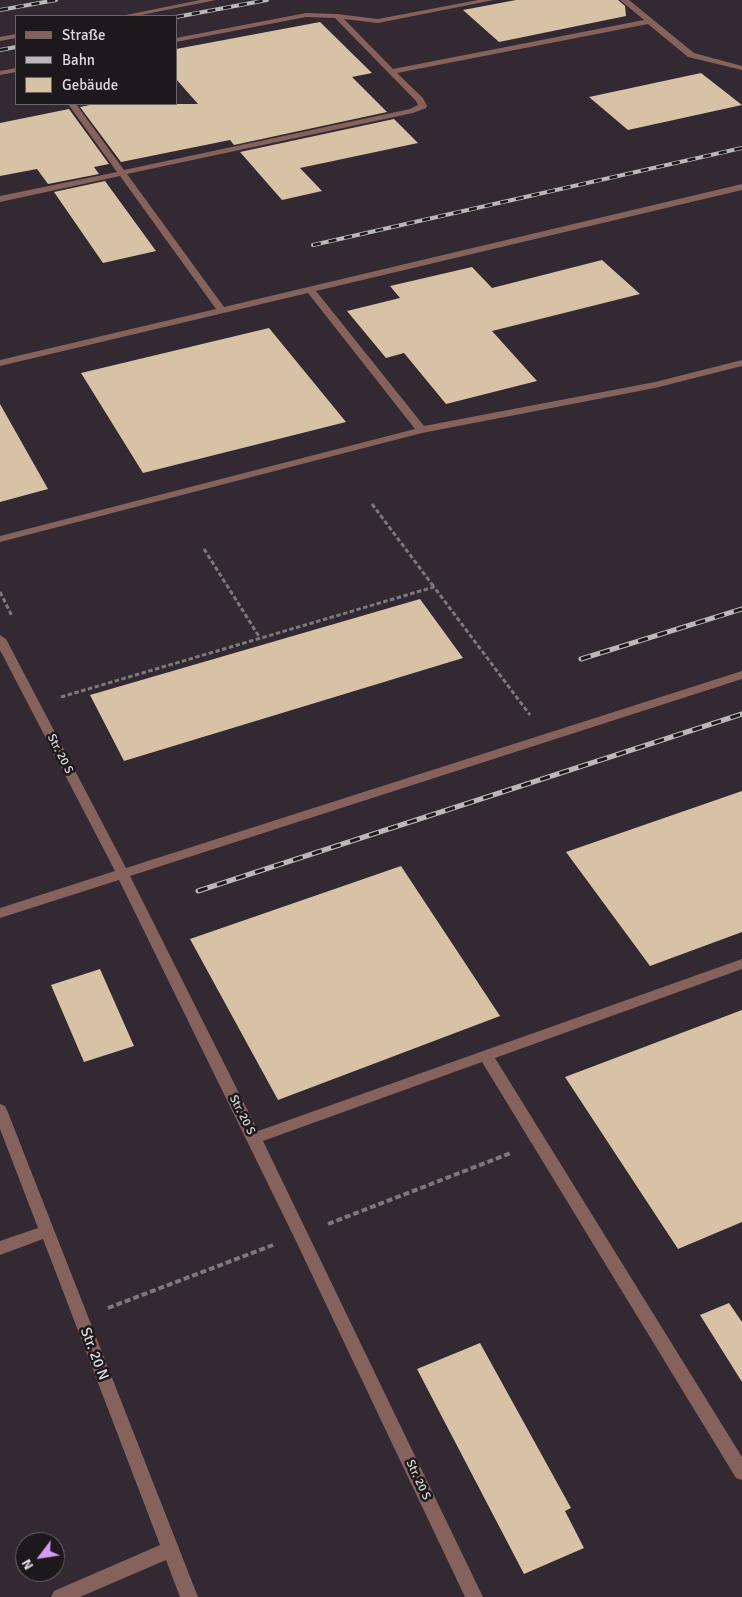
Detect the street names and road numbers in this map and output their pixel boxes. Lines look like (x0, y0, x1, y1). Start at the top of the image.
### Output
street label: Str. 20 S (44, 732, 76, 776)
street label: Str. 20 S (226, 1093, 258, 1137)
street label: Str. 20 N (76, 1325, 112, 1383)
street label: Str. 20 S (402, 1458, 434, 1502)

